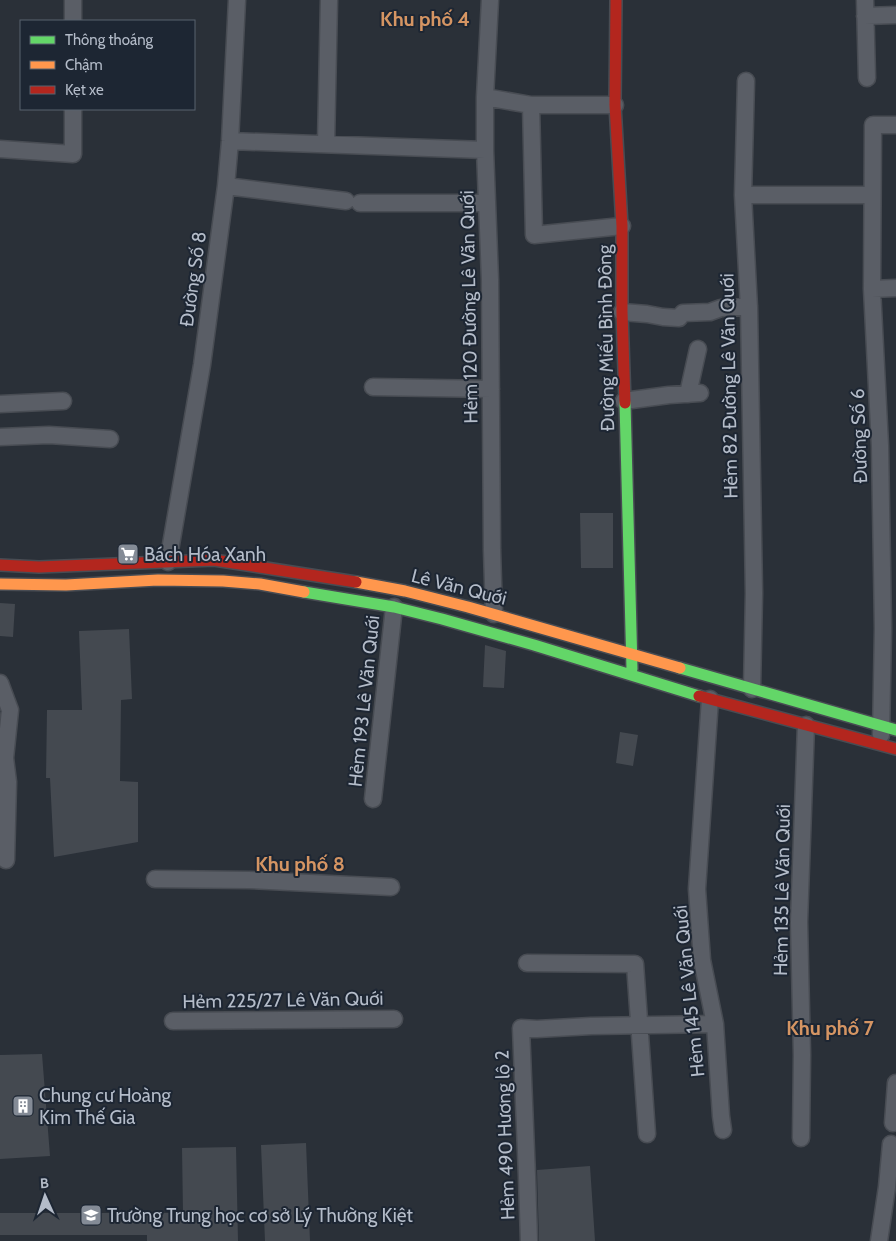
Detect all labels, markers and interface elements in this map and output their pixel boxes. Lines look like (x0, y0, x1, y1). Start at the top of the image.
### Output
district label: Khu phố 4 (380, 7, 470, 31)
legend (20, 20, 195, 110)
text: Thông thoáng (65, 31, 154, 49)
text: Chậm (65, 56, 103, 74)
text: Kẹt xe (65, 81, 104, 99)
street label: Hẻm 120 Đường Lê Văn Quới (455, 190, 483, 424)
street label: Đường Số 8 (175, 230, 211, 328)
street label: Đường Miếu Bình Đông (593, 244, 619, 432)
street label: Hẻm 82 Đường Lê Văn Quới (716, 273, 742, 499)
street label: Đường Số 6 (846, 388, 872, 484)
supermarket icon: Bách Hóa Xanh (116, 542, 140, 566)
place label: Bách Hóa Xanh (144, 543, 266, 566)
street label: Lê Văn Quới (409, 564, 509, 610)
street label: Hẻm 193 Lê Văn Quới (344, 614, 384, 788)
street label: Hẻm 135 Lê Văn Quới (769, 804, 795, 976)
district label: Khu phố 8 (255, 852, 345, 876)
street label: Hẻm 145 Lê Văn Quới (669, 904, 709, 1078)
street label: Hẻm 225/27 Lê Văn Quới (182, 987, 384, 1013)
district label: Khu phố 7 (786, 1016, 875, 1040)
street label: Hẻm 490 Hương lộ 2 (491, 1050, 519, 1220)
place label: Chung cư Hoàng Kim Thế Gia (39, 1084, 172, 1129)
building icon: Chung cư Hoàng Kim Thế Gia (11, 1094, 35, 1118)
north arrow (20, 1171, 70, 1221)
text: B (39, 1174, 49, 1192)
school or university icon: Trường Trung học cơ sở Lý Thường Kiệt (79, 1203, 103, 1227)
place label: Trường Trung học cơ sở Lý Thường Kiệt (107, 1204, 413, 1227)

